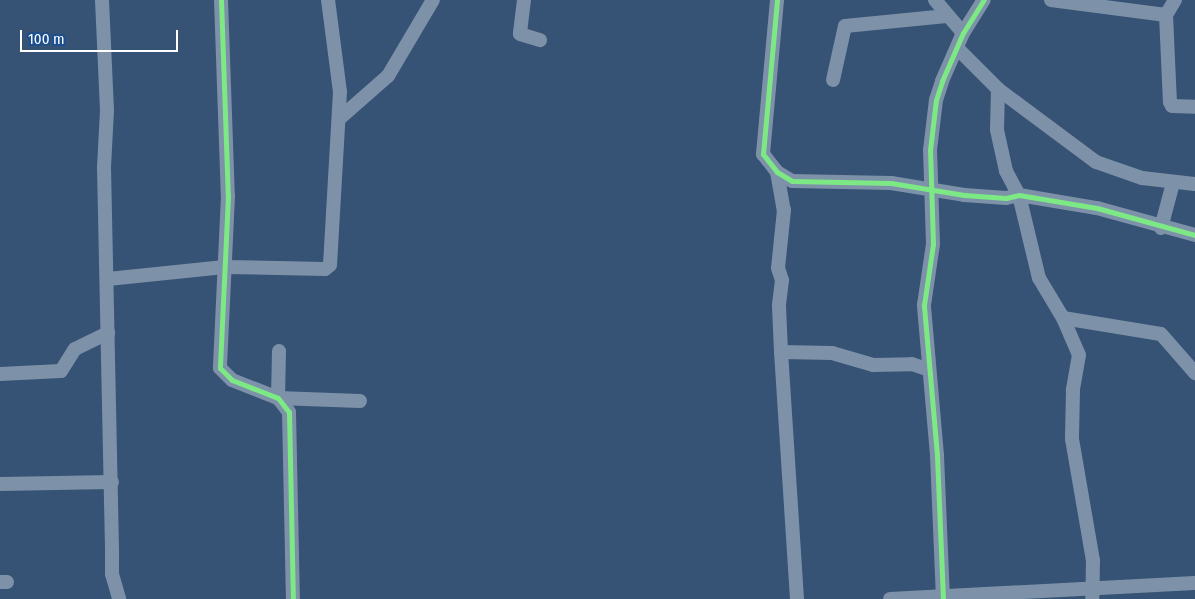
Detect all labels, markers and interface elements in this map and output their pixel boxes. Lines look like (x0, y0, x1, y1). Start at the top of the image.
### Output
scale bar (22, 20, 180, 52)
text: 100 m (28, 30, 65, 48)

